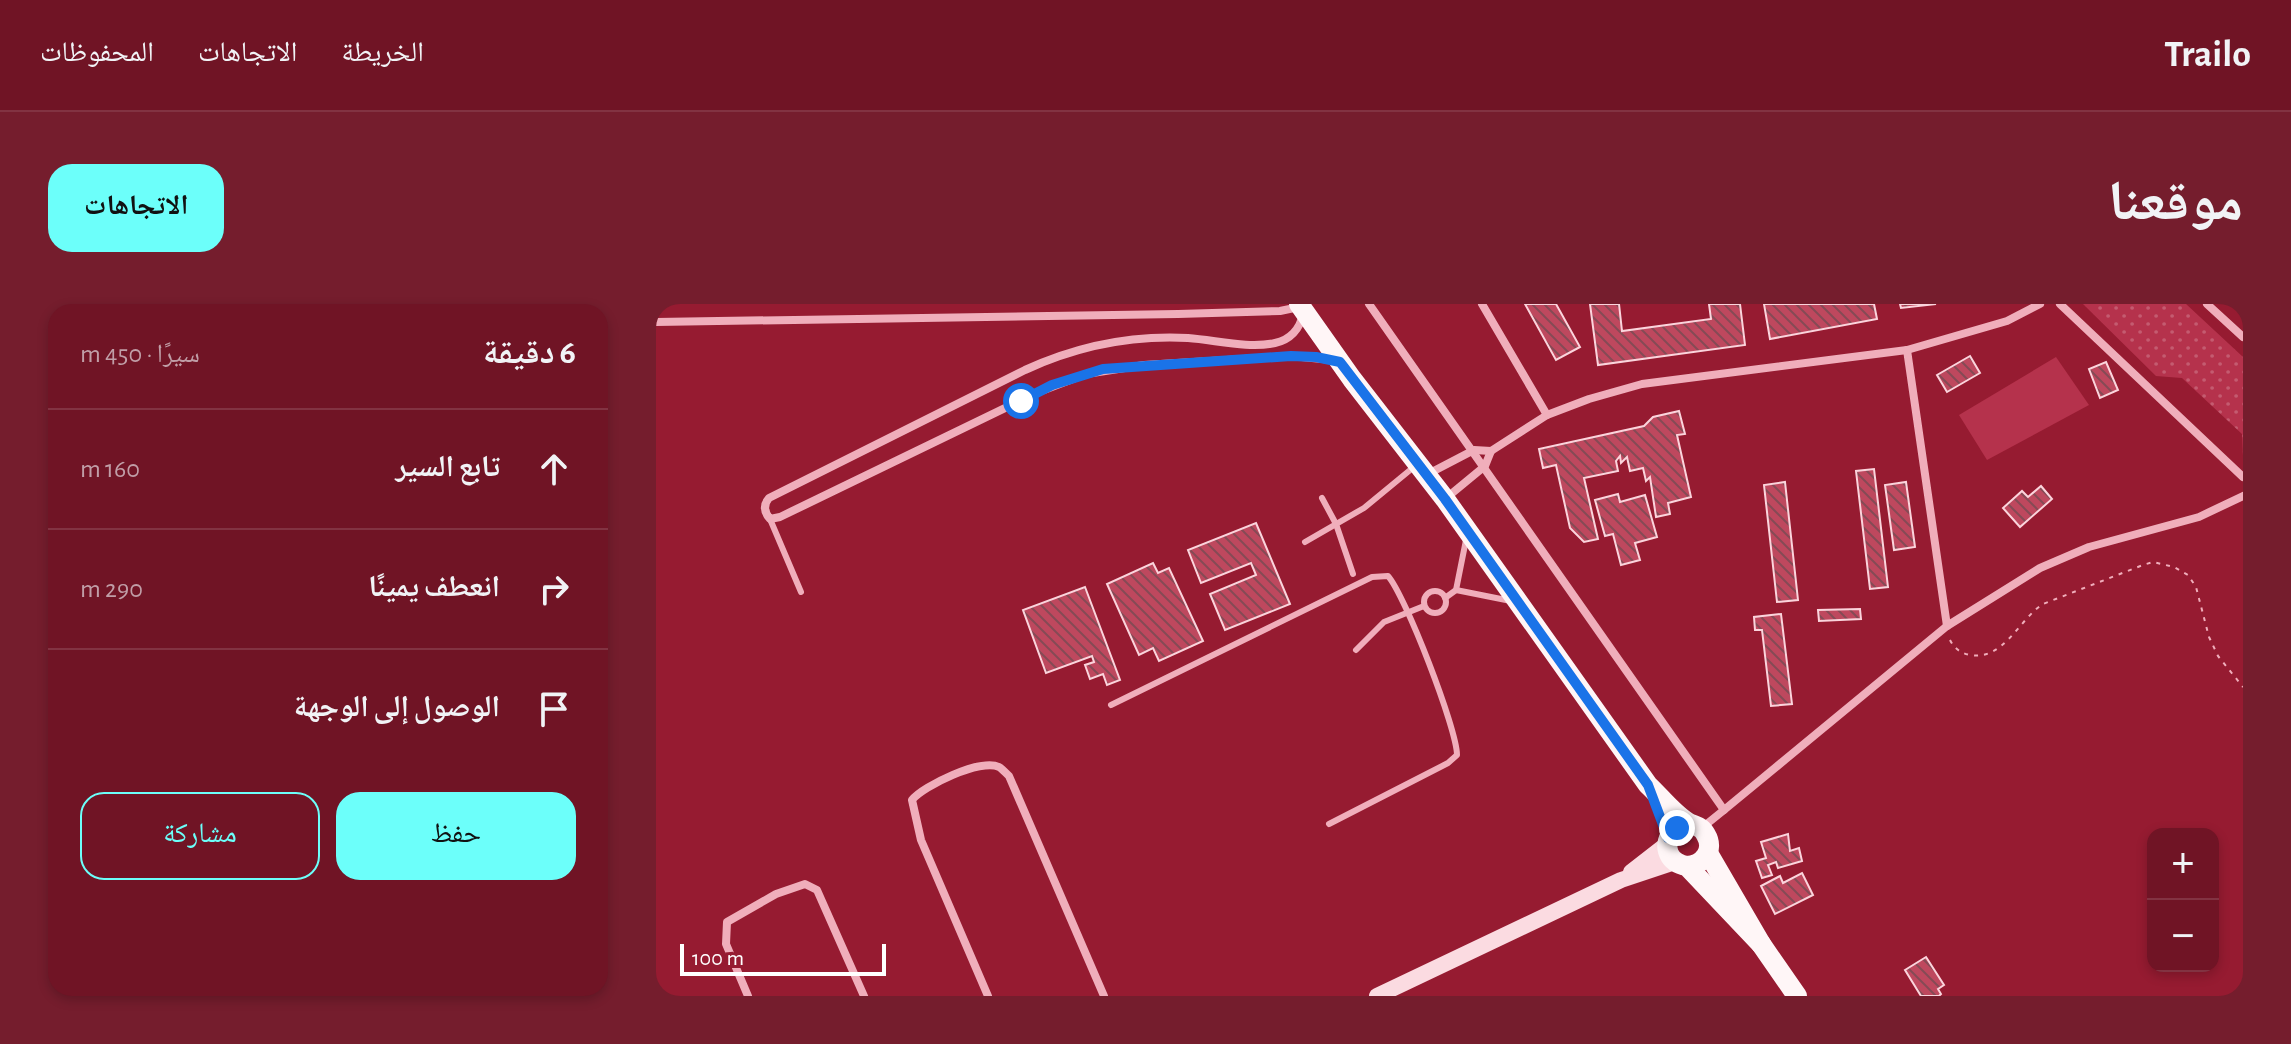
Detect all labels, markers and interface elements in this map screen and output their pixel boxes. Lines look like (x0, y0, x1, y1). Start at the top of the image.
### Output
text: Trailo (2164, 36, 2251, 74)
text: المحفوظات (40, 39, 154, 67)
text: الاتجاهات (198, 39, 297, 67)
text: الخريطة (341, 39, 424, 67)
button: الاتجاهات (48, 164, 224, 252)
text: موقعنا (2108, 175, 2243, 231)
text: 6 دقيقة (483, 336, 576, 370)
text: سيرًا · 450 m (80, 341, 200, 367)
route start (1003, 383, 1039, 419)
icon: ahead (532, 447, 576, 491)
text: تابع السير (395, 452, 500, 482)
text: 160 m (80, 456, 140, 482)
icon: right (532, 567, 576, 611)
text: انعطف يمينًا (368, 572, 500, 602)
text: 290 m (80, 576, 143, 602)
icon: arrive (532, 687, 576, 731)
text: الوصول إلى الوجهة (294, 692, 500, 722)
button: مشاركة (80, 792, 320, 880)
button: حفظ (336, 792, 576, 880)
route end (1659, 810, 1695, 846)
map controls (2147, 828, 2219, 972)
button: + (2147, 828, 2219, 900)
button: − (2147, 900, 2219, 972)
scale bar (680, 940, 886, 976)
text: 100 m (692, 947, 744, 969)

